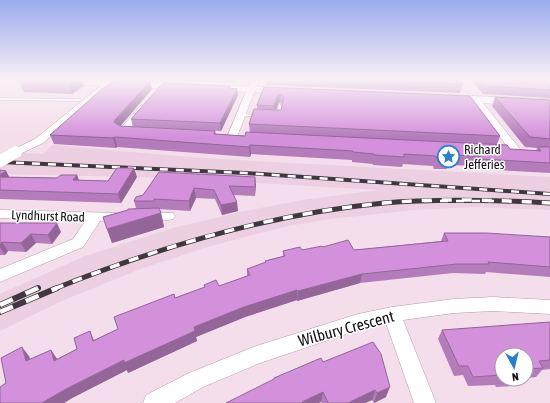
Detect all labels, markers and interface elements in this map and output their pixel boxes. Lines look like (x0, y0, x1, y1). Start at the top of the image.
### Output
place label: Richard Jefferies (464, 142, 505, 172)
place icon: Richard Jefferies (436, 143, 462, 169)
street label: Lyndhurst Road (11, 207, 85, 225)
street label: Wilbury Crescent (296, 306, 397, 350)
north arrow (494, 347, 534, 387)
text: N (511, 371, 519, 383)

